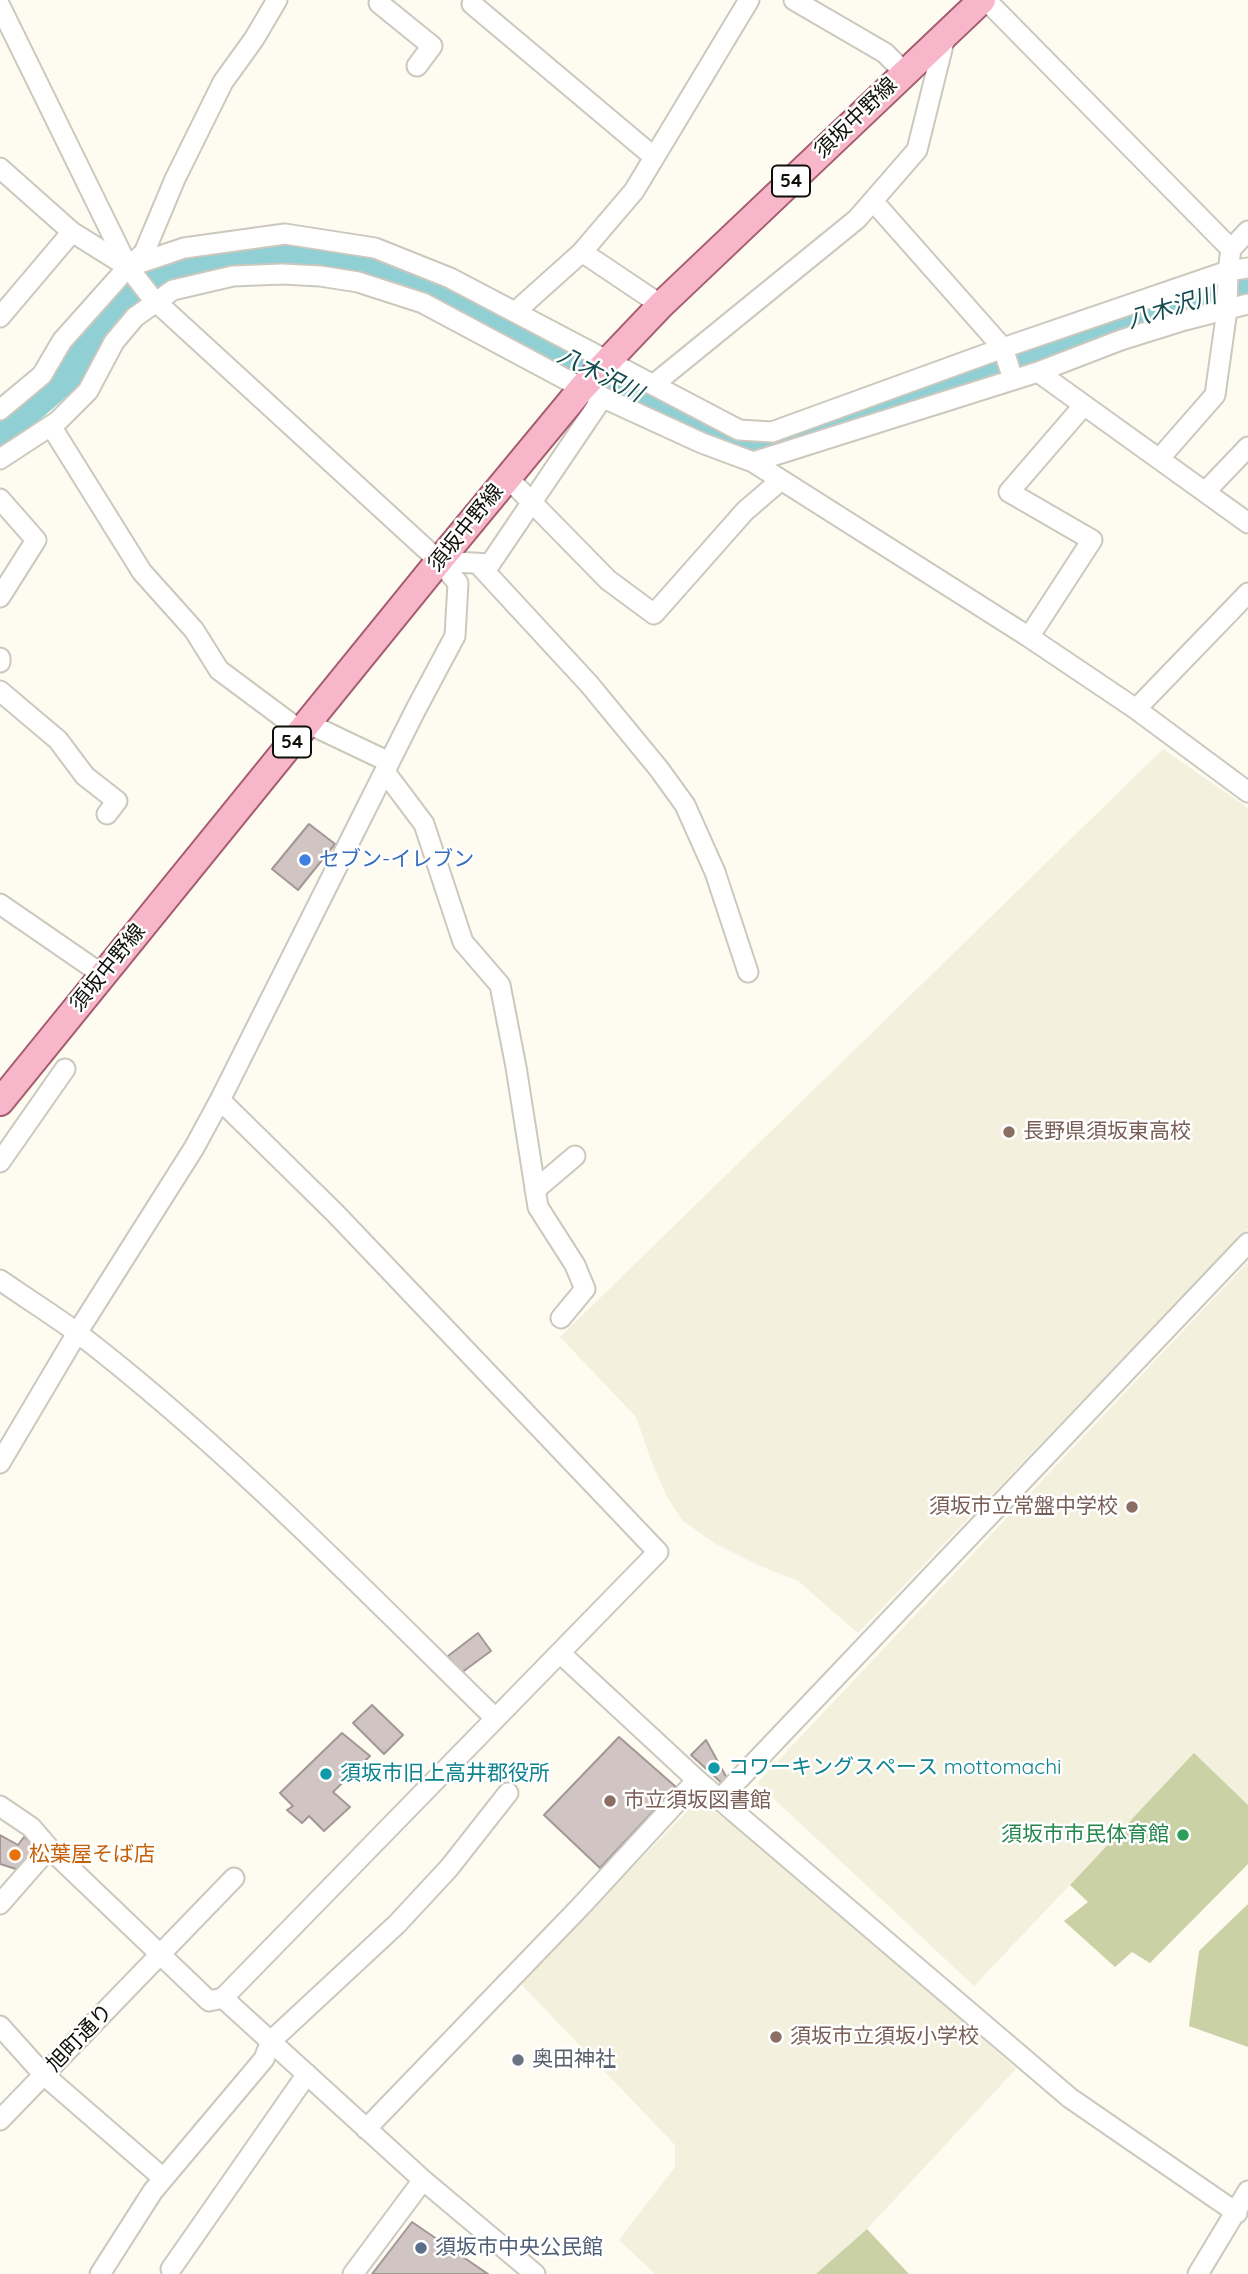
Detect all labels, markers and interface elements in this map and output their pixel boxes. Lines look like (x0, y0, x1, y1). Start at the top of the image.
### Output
street label: 須坂中野線 (809, 72, 903, 164)
road number: 54 (772, 166, 810, 196)
water label: 八木沢川 (1124, 281, 1220, 335)
water label: 八木沢川 (553, 342, 647, 408)
street label: 須坂中野線 (423, 479, 509, 577)
road number: 54 (273, 726, 311, 758)
place label: セブン-イレブン (319, 847, 474, 873)
marker: セブン-イレブン (297, 852, 313, 868)
street label: 須坂中野線 (65, 919, 151, 1017)
place label: 長野県須坂東高校 (1023, 1119, 1191, 1145)
marker: 長野県須坂東高校 (1001, 1124, 1017, 1140)
place label: 須坂市立常盤中学校 (929, 1494, 1118, 1520)
marker: 須坂市立常盤中学校 (1124, 1499, 1140, 1515)
place label: コワーキングスペース mottomachi (728, 1755, 1062, 1781)
marker: コワーキングスペース mottomachi (706, 1760, 722, 1776)
place label: 須坂市旧上高井郡役所 (340, 1761, 550, 1787)
marker: 須坂市旧上高井郡役所 (318, 1766, 334, 1782)
place label: 市立須坂図書館 (624, 1788, 771, 1814)
marker: 市立須坂図書館 (602, 1793, 618, 1809)
place label: 須坂市市民体育館 (1001, 1822, 1169, 1848)
marker: 須坂市市民体育館 (1175, 1827, 1191, 1843)
place label: 松葉屋そば店 (29, 1842, 155, 1868)
marker: 松葉屋そば店 (7, 1847, 23, 1863)
street label: 旭町通り (42, 1999, 118, 2077)
place label: 須坂市立須坂小学校 (790, 2024, 979, 2050)
marker: 須坂市立須坂小学校 (768, 2029, 784, 2045)
place label: 奥田神社 (532, 2047, 616, 2073)
marker: 奥田神社 (510, 2052, 526, 2068)
place label: 須坂市中央公民館 (435, 2235, 603, 2261)
marker: 須坂市中央公民館 (413, 2240, 429, 2256)

